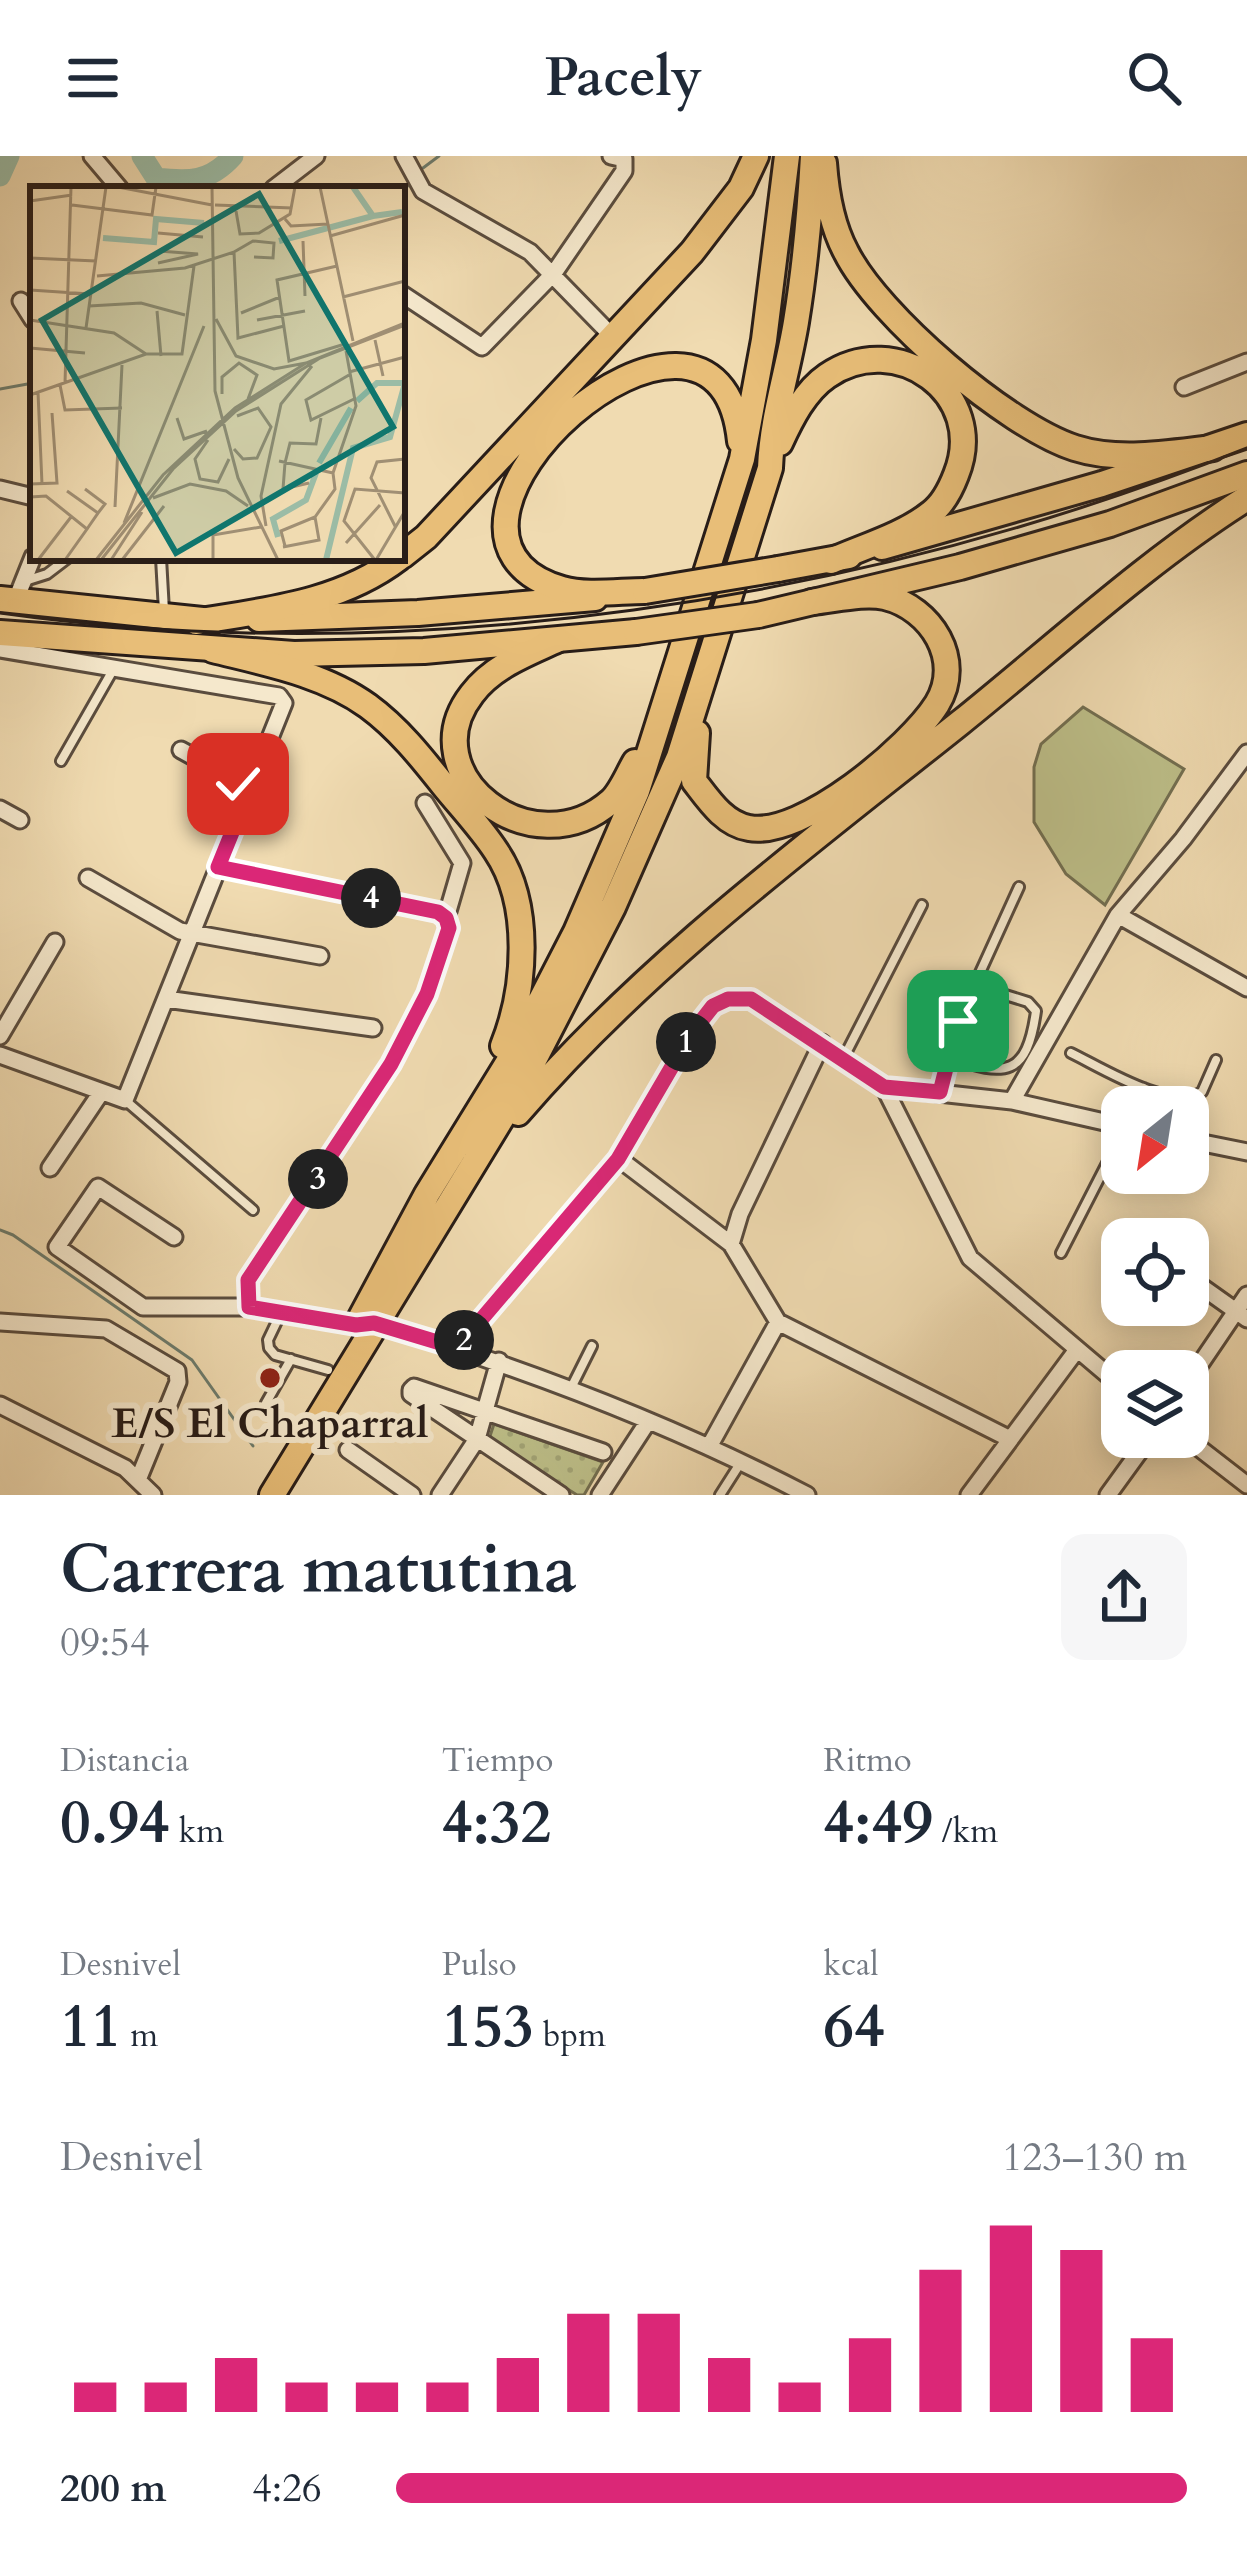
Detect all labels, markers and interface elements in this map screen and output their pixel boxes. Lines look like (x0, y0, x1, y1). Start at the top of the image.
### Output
text: Pacely (545, 42, 702, 115)
icon: menu (60, 45, 126, 111)
icon: search (1121, 45, 1187, 111)
inset map (30, 186, 405, 561)
pin (187, 733, 289, 835)
icon: check (205, 751, 271, 817)
pin: 4 (341, 868, 401, 928)
text: 4 (363, 875, 379, 920)
pin (907, 970, 1009, 1072)
icon: arrive (925, 988, 991, 1054)
pin: 1 (656, 1012, 716, 1072)
text: 1 (678, 1019, 694, 1064)
north arrow (1101, 1086, 1209, 1194)
map controls (1101, 1086, 1209, 1458)
pin: 3 (288, 1149, 348, 1209)
text: 3 (310, 1156, 326, 1201)
button: locate (1101, 1218, 1209, 1326)
pin: 2 (434, 1310, 494, 1370)
text: 2 (456, 1317, 472, 1362)
button: layers (1101, 1350, 1209, 1458)
marker: E/S El Chaparral (257, 1365, 283, 1391)
place label: E/S El Chaparral (112, 1395, 428, 1452)
text: Carrera matutina (60, 1526, 577, 1615)
button: share (1061, 1534, 1187, 1660)
text: 09:54 (60, 1616, 150, 1669)
text: Distancia (60, 1738, 189, 1783)
text: Tiempo (442, 1738, 553, 1783)
text: Ritmo (823, 1738, 912, 1783)
text: 0.94 (60, 1783, 170, 1864)
text: 4:32 (442, 1783, 551, 1864)
text: 4:49 (823, 1783, 933, 1864)
text: km (170, 1809, 224, 1854)
text: /km (933, 1809, 998, 1854)
text: Desnivel (60, 1942, 181, 1987)
text: Pulso (442, 1942, 517, 1987)
text: kcal (823, 1942, 879, 1987)
text: 11 (60, 1987, 121, 2068)
text: 153 (442, 1987, 534, 2068)
text: 64 (823, 1987, 885, 2068)
text: m (121, 2013, 158, 2058)
text: bpm (534, 2013, 606, 2058)
text: Desnivel (60, 2131, 203, 2184)
text: 123–130 m (1002, 2131, 1187, 2184)
text: 200 m (60, 2462, 166, 2515)
text: 4:26 (252, 2462, 322, 2515)

